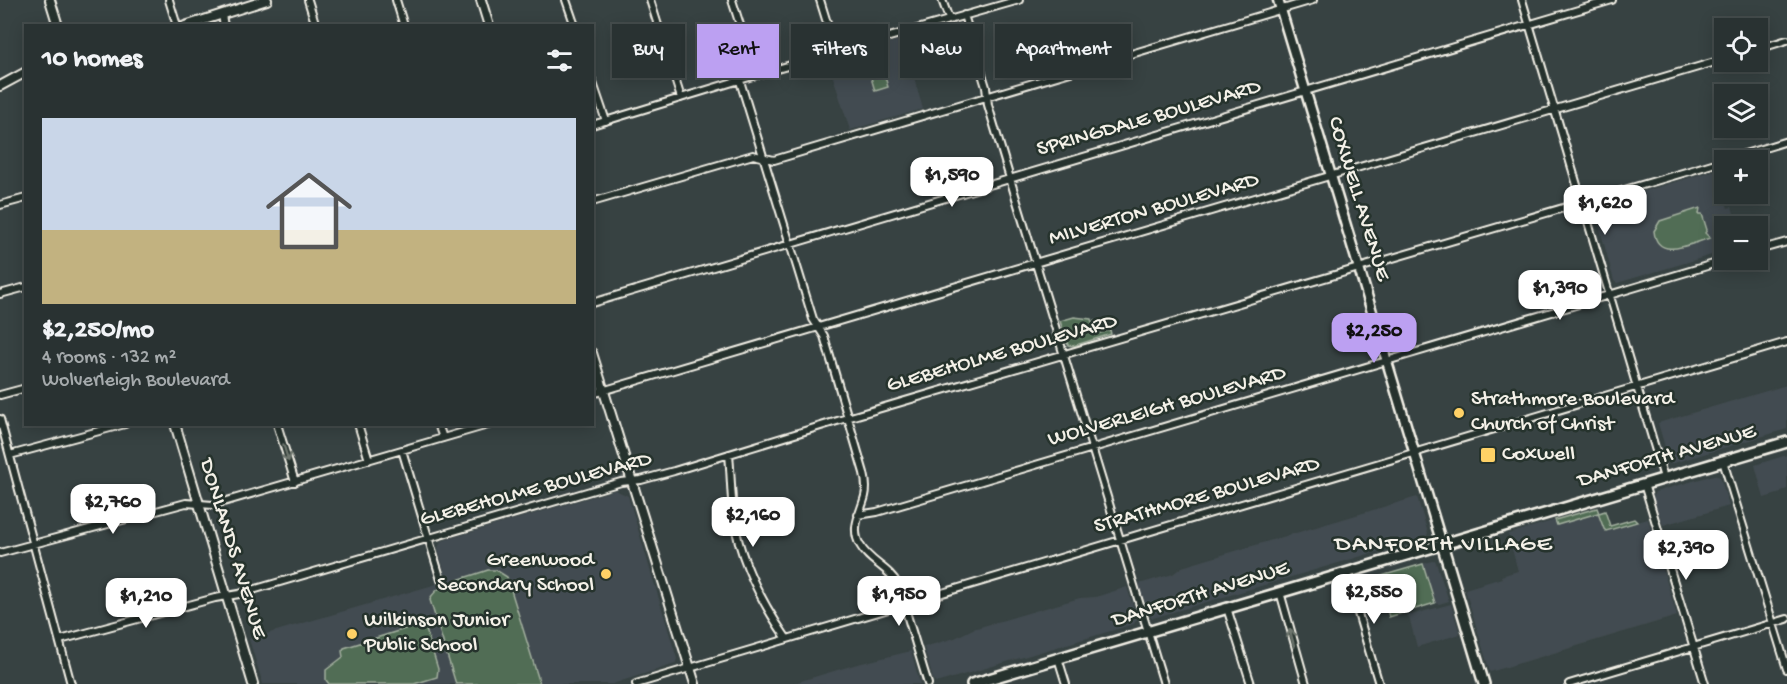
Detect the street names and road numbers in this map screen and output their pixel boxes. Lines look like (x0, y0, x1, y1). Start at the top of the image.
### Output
street label: SPRINGDALE BOULEVARD (1034, 74, 1265, 163)
street label: COXWELL AVENUE (1321, 114, 1396, 285)
street label: MILVERTON BOULEVARD (1046, 167, 1263, 252)
street label: GLEBEHOLME BOULEVARD (884, 308, 1121, 399)
street label: WOLVERLEIGH BOULEVARD (1045, 360, 1290, 453)
street label: DANFORTH AVENUE (1573, 419, 1760, 495)
street label: GLEBEHOLME BOULEVARD (417, 446, 655, 533)
street label: STRATHMORE BOULEVARD (1091, 451, 1323, 541)
street label: DONLANDS AVENUE (192, 454, 272, 643)
street label: DANFORTH AVENUE (1107, 555, 1294, 635)

